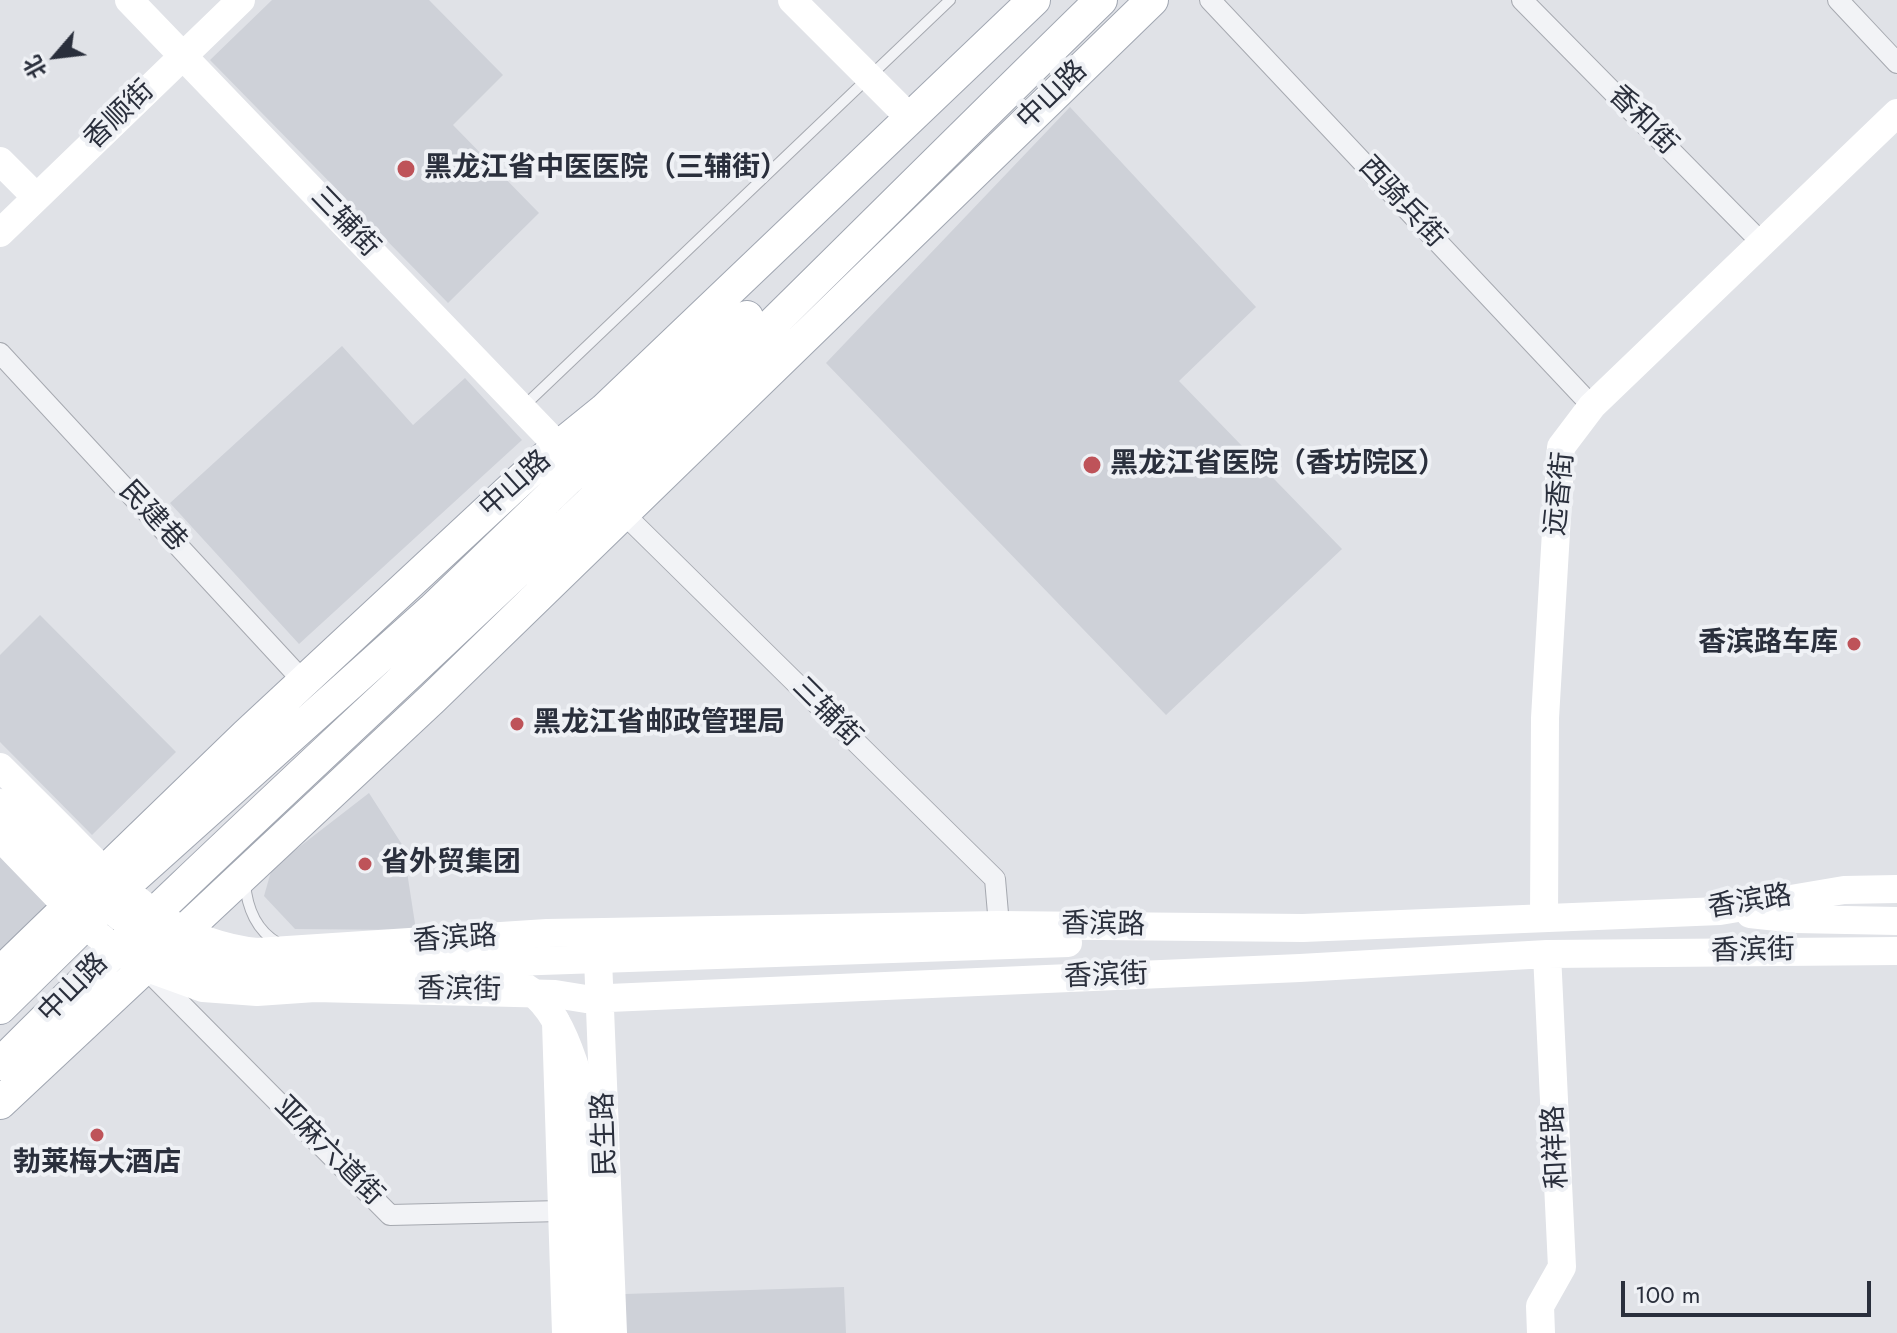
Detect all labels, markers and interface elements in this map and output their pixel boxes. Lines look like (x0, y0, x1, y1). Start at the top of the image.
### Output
north arrow (16, 16, 96, 96)
text: 北 (16, 50, 54, 85)
street label: 中山路 (1011, 55, 1095, 137)
street label: 香顺街 (78, 75, 162, 157)
street label: 香和街 (1600, 79, 1684, 163)
street label: 西骑兵街 (1351, 151, 1451, 255)
place label: 黑龙江省中医医院（三辅街） (424, 152, 788, 186)
marker: 黑龙江省中医医院（三辅街） (395, 158, 417, 180)
street label: 三辅街 (303, 181, 385, 265)
street label: 中山路 (474, 444, 558, 526)
place label: 黑龙江省医院（香坊院区） (1110, 448, 1446, 482)
street label: 远香街 (1540, 450, 1582, 538)
marker: 黑龙江省医院（香坊院区） (1081, 454, 1103, 476)
street label: 民建巷 (111, 475, 193, 559)
place label: 香滨路车库 (1698, 627, 1838, 661)
marker: 香滨路车库 (1845, 635, 1863, 653)
street label: 三辅街 (784, 671, 868, 755)
place label: 黑龙江省邮政管理局 (533, 707, 785, 741)
marker: 黑龙江省邮政管理局 (508, 715, 526, 733)
place label: 省外贸集团 (381, 847, 521, 881)
marker: 省外贸集团 (356, 855, 374, 873)
street label: 香滨路 (1706, 880, 1794, 926)
street label: 香滨路 (1061, 908, 1145, 944)
street label: 香滨路 (412, 920, 498, 960)
street label: 香滨街 (1711, 934, 1795, 970)
street label: 中山路 (32, 947, 116, 1031)
street label: 香滨街 (1063, 959, 1149, 995)
street label: 香滨街 (417, 973, 501, 1009)
street label: 亚麻六道街 (267, 1091, 389, 1213)
street label: 民生路 (588, 1091, 624, 1177)
street label: 和祥路 (1538, 1104, 1576, 1190)
marker: 勃莱梅大酒店 (88, 1126, 106, 1144)
place label: 勃莱梅大酒店 (13, 1147, 181, 1181)
scale bar (1625, 1265, 1875, 1315)
text: 100 m (1635, 1277, 1701, 1312)

